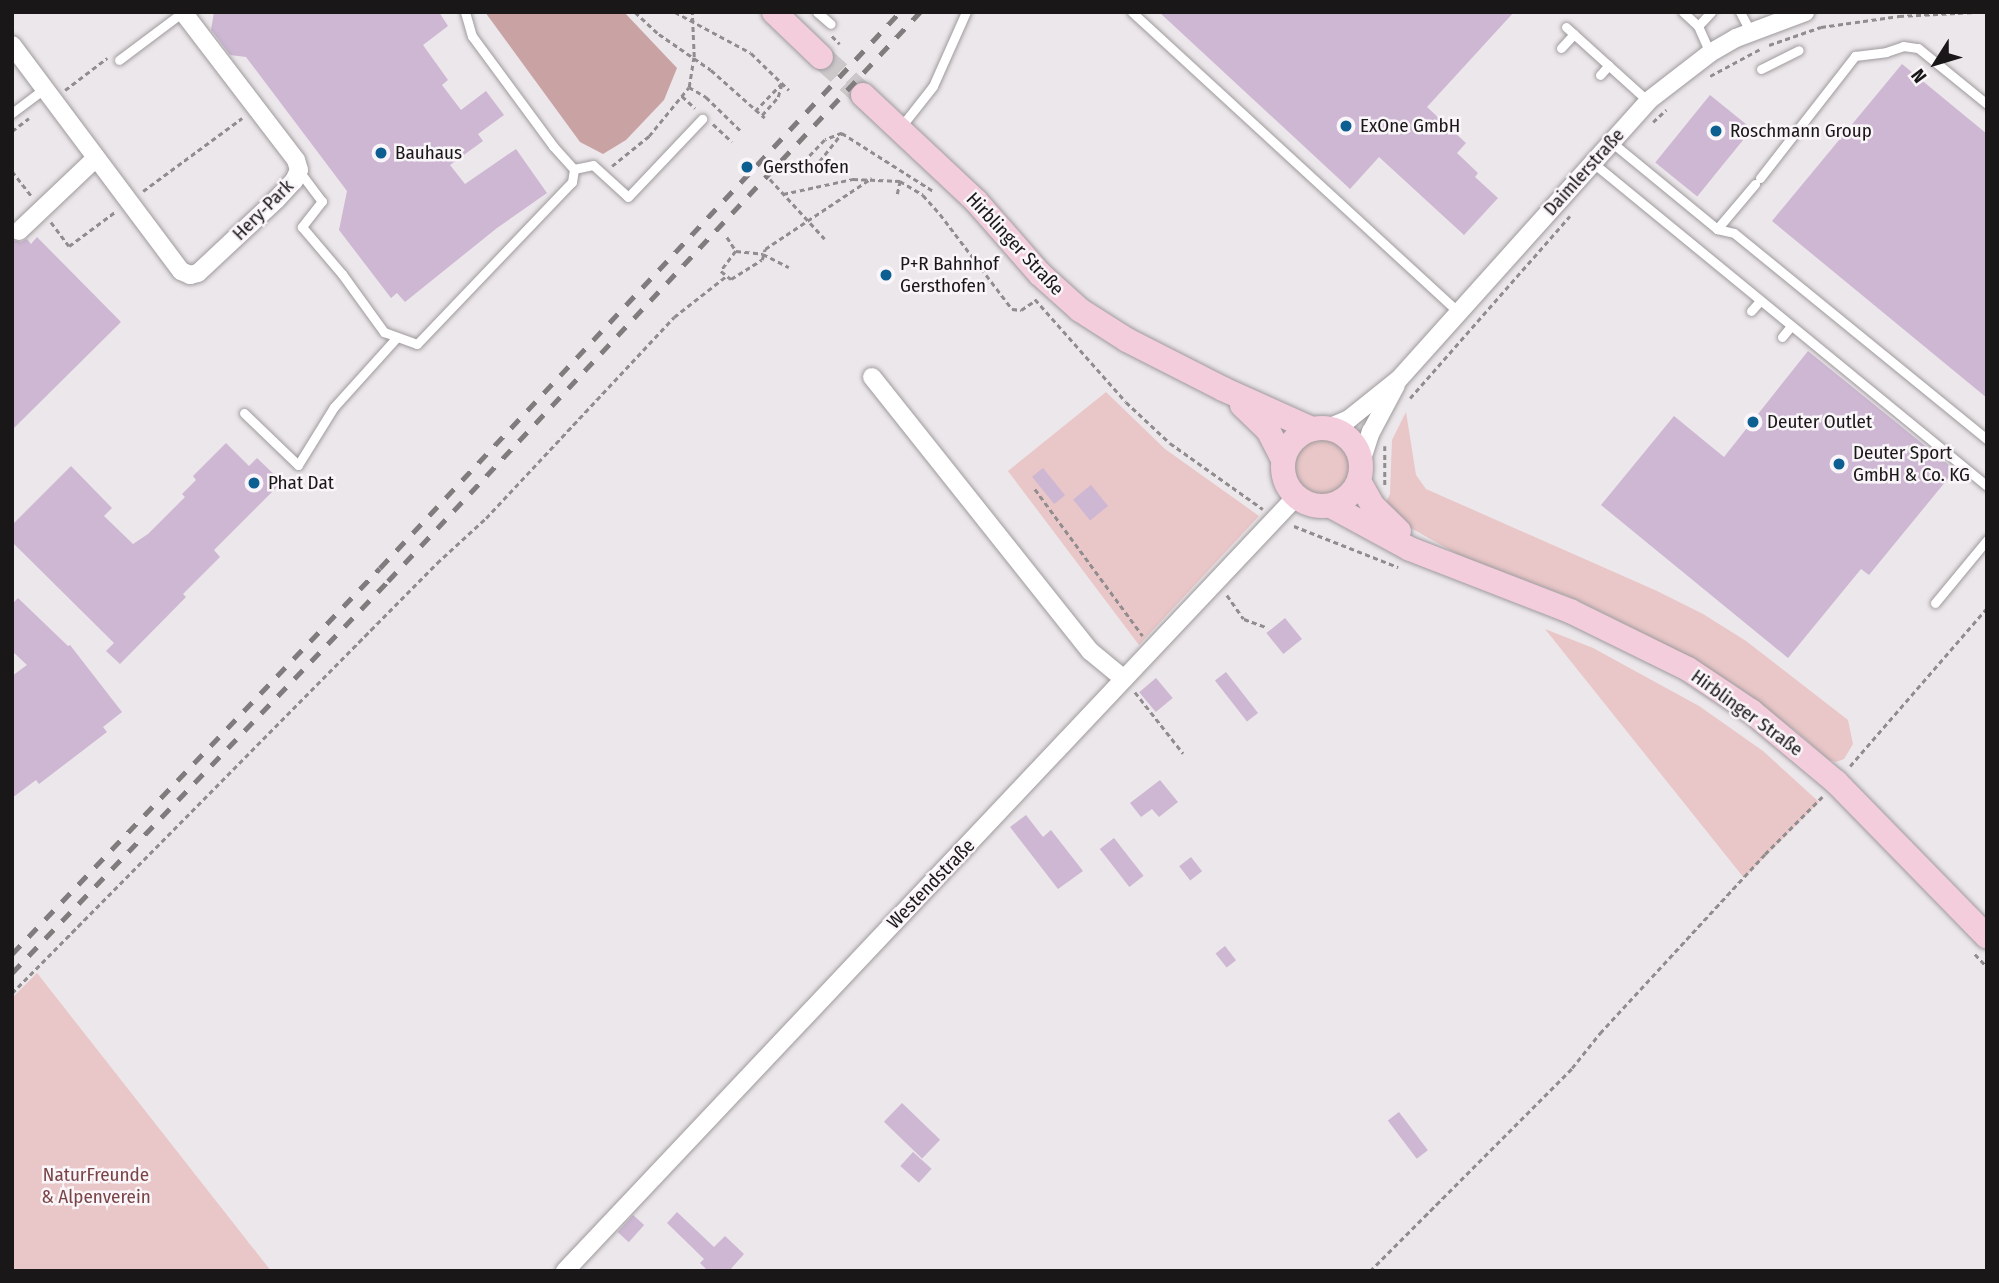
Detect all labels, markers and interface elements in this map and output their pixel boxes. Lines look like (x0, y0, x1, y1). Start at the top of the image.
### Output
north arrow (1901, 28, 1971, 98)
text: N (1906, 64, 1931, 87)
place label: ExOne GmbH (1360, 115, 1460, 137)
marker: ExOne GmbH (1338, 118, 1354, 134)
place label: Roschmann Group (1730, 120, 1872, 142)
marker: Roschmann Group (1708, 123, 1724, 139)
street label: Daimlerstraße (1539, 124, 1629, 220)
place label: Bauhaus (395, 142, 462, 164)
marker: Bauhaus (373, 145, 389, 161)
place label: Gersthofen (763, 156, 849, 178)
marker: Gersthofen (737, 157, 757, 177)
street label: Hery-Park (228, 175, 298, 245)
street label: Hirblinger Straße (961, 188, 1069, 300)
place label: P+R Bahnhof Gersthofen (900, 253, 999, 297)
marker: P+R Bahnhof Gersthofen (878, 267, 894, 283)
place label: Deuter Outlet (1767, 411, 1872, 433)
marker: Deuter Outlet (1745, 414, 1761, 430)
place label: Deuter Sport GmbH & Co. KG (1853, 442, 1970, 486)
marker: Deuter Sport GmbH & Co. KG (1831, 456, 1847, 472)
place label: Phat Dat (268, 472, 334, 494)
marker: Phat Dat (246, 475, 262, 491)
street label: Hirblinger Straße (1687, 665, 1807, 761)
street label: Westendstraße (882, 834, 980, 934)
park label: NaturFreunde & Alpenverein (41, 1164, 151, 1208)

